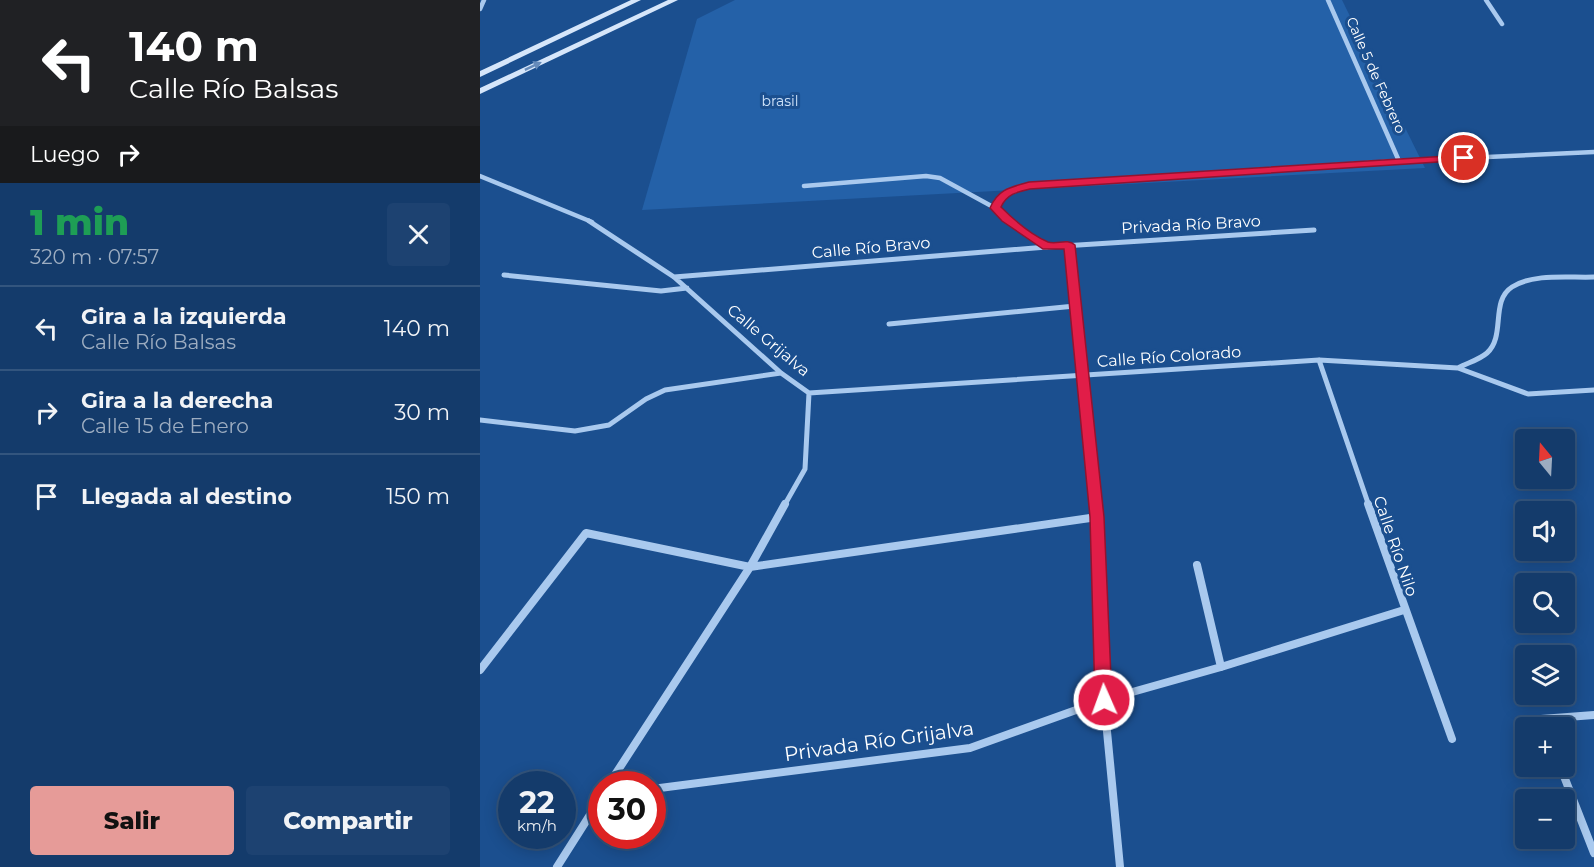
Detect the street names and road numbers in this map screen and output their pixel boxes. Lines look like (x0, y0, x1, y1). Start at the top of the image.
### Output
street label: Calle 5 de Febrero (1342, 14, 1410, 136)
street label: Privada Río Bravo (1121, 211, 1261, 238)
street label: Calle Río Bravo (811, 233, 931, 262)
street label: Calle Grijalva (723, 300, 814, 380)
street label: Calle Río Colorado (1096, 342, 1242, 371)
street label: Calle Río Nilo (1369, 493, 1422, 599)
street label: Privada Río Grijalva (783, 716, 975, 766)

